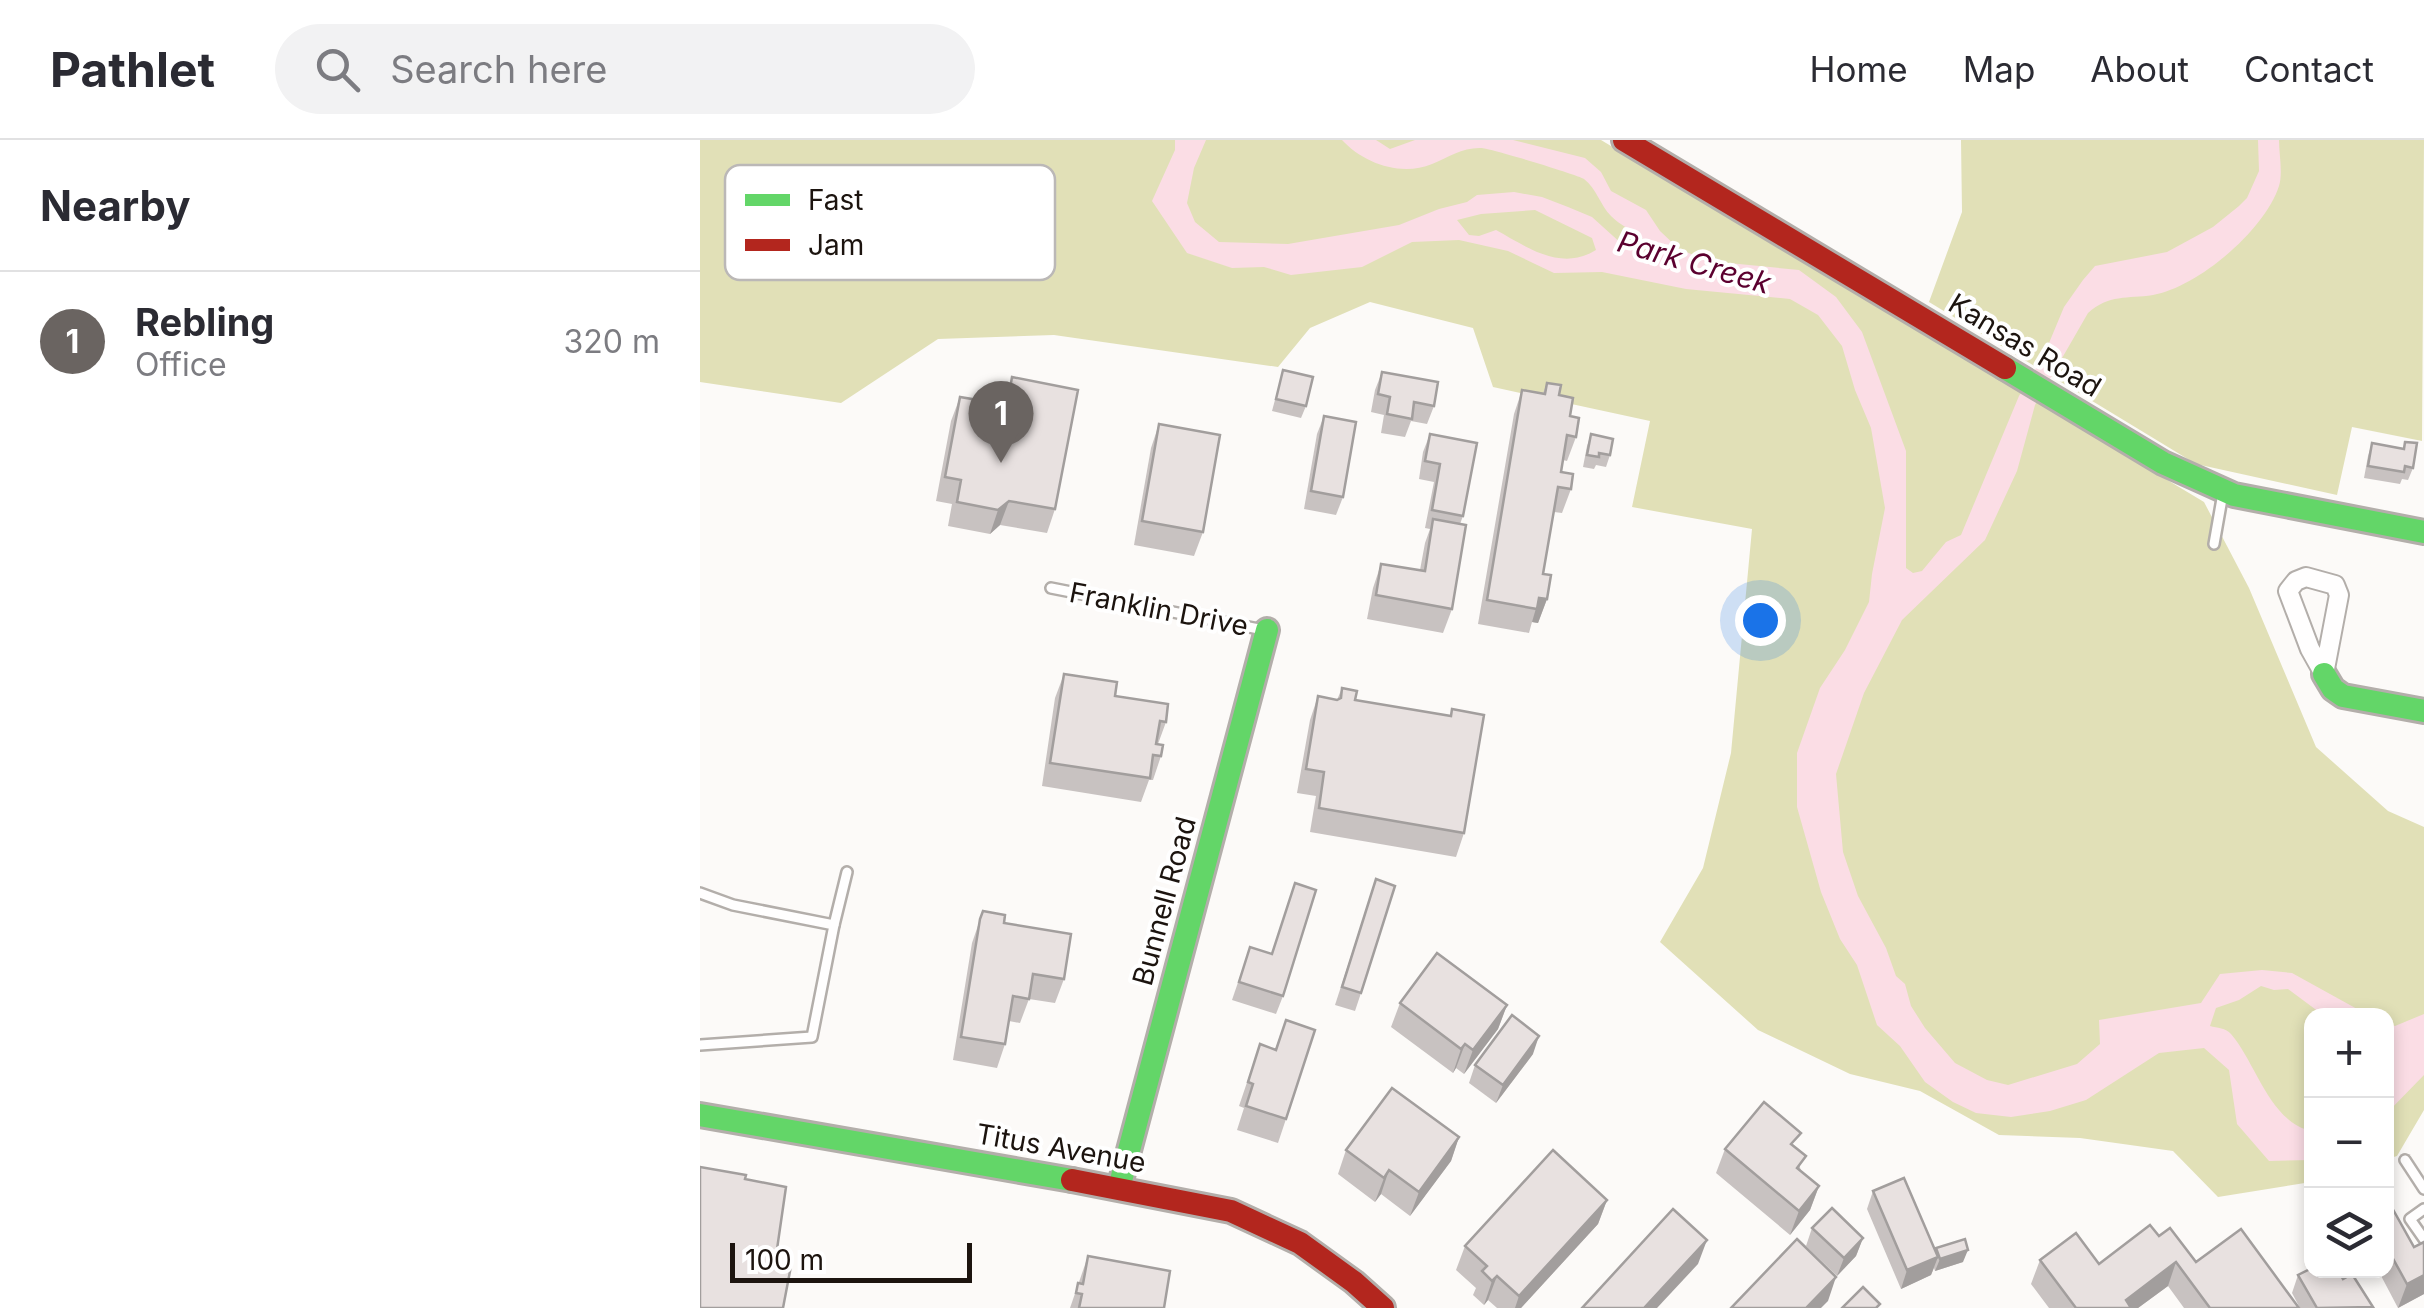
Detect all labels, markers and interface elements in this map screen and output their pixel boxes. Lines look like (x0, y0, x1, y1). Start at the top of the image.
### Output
search box (275, 24, 975, 114)
text: Pathlet (50, 40, 215, 99)
icon: search (310, 42, 365, 97)
text: Search here (390, 46, 607, 92)
text: Home (1810, 48, 1908, 90)
text: Map (1963, 48, 2035, 90)
text: About (2090, 48, 2189, 90)
text: Contact (2244, 48, 2374, 90)
legend (725, 165, 1055, 280)
text: Nearby (40, 180, 191, 231)
text: Fast (808, 183, 864, 217)
water label: Park Creek (1613, 223, 1776, 301)
text: Jam (808, 228, 864, 262)
street label: Kansas Road (1943, 286, 2107, 404)
text: Rebling (135, 299, 274, 345)
text: 1 (66, 322, 79, 361)
text: 320 m (564, 322, 660, 361)
text: Office (135, 345, 227, 384)
pin: 1 (968, 380, 1034, 463)
street label: Franklin Drive (1067, 575, 1251, 643)
your location (1735, 595, 1786, 646)
street label: Bunnell Road (1125, 813, 1203, 989)
map controls (2304, 1008, 2394, 1278)
button: + (2304, 1008, 2394, 1098)
button: − (2304, 1098, 2394, 1188)
street label: Titus Avenue (974, 1116, 1148, 1180)
button: layers (2304, 1188, 2394, 1278)
scale bar (730, 1238, 972, 1282)
text: 100 m (745, 1243, 824, 1277)

